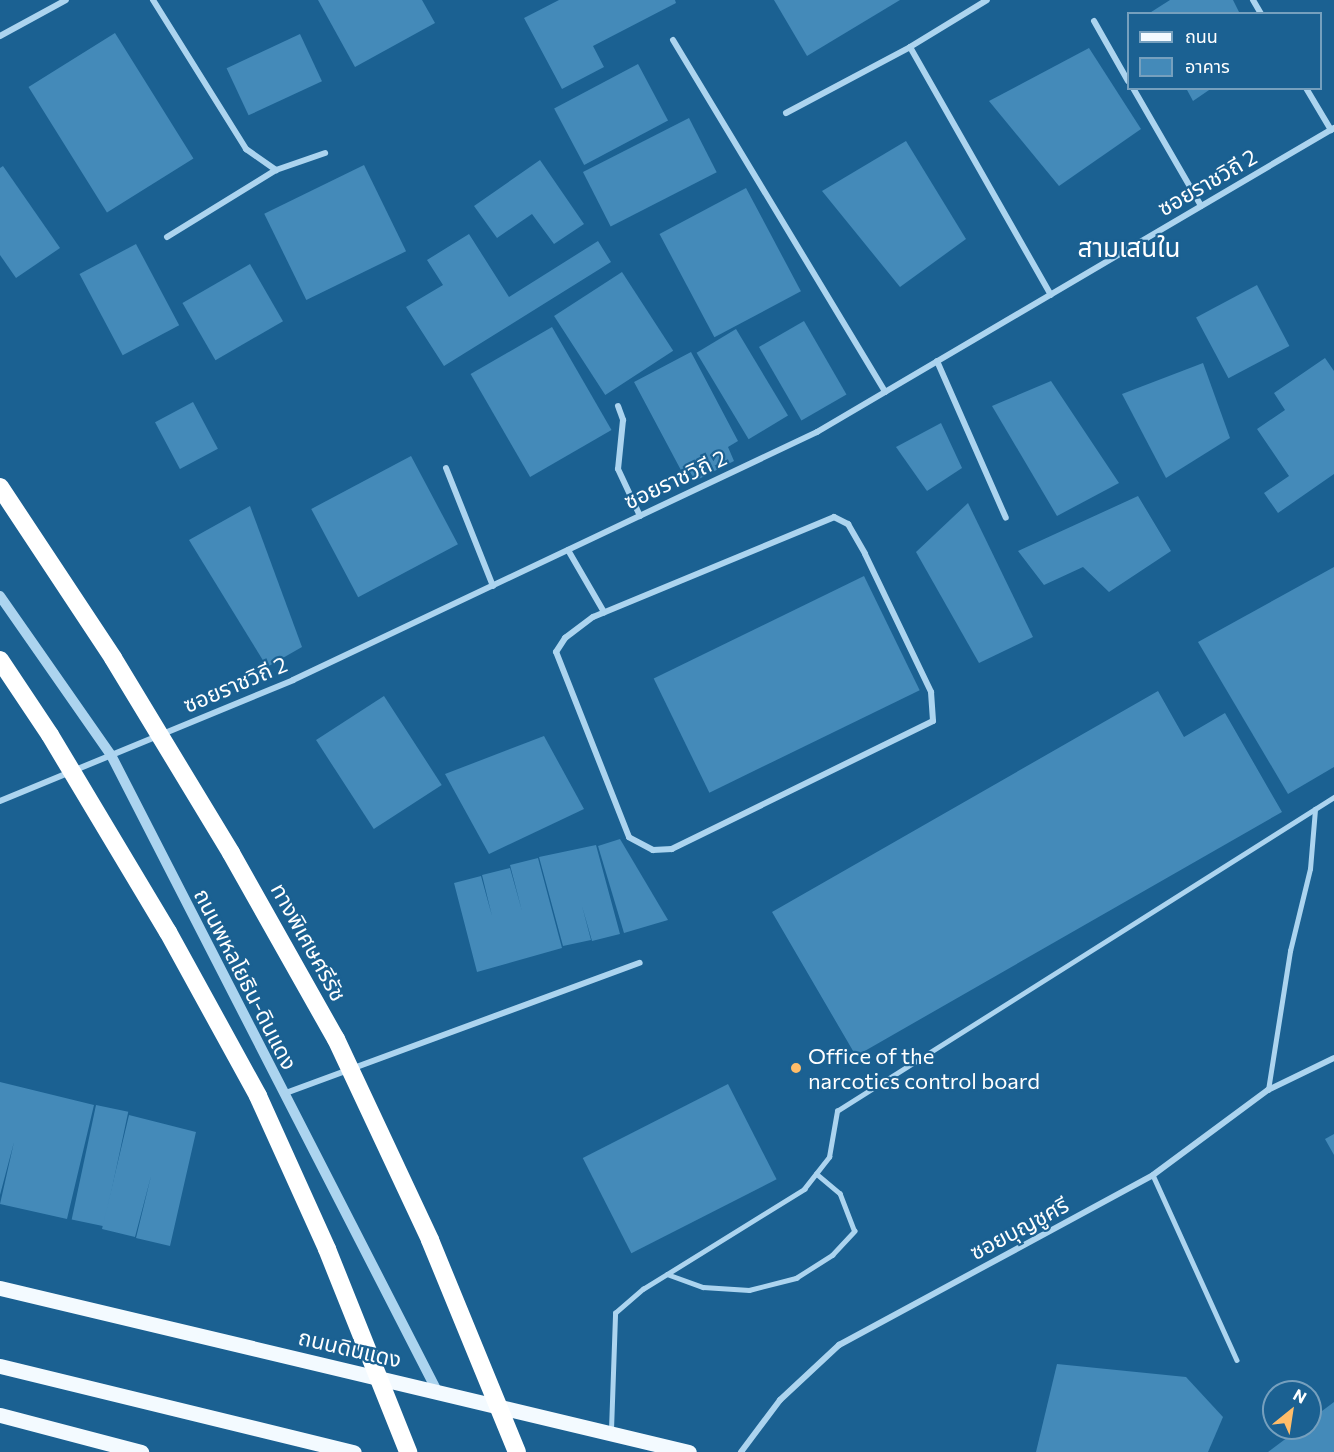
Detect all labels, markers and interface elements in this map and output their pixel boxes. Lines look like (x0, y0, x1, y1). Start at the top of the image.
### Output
legend (1127, 12, 1322, 90)
text: ถนน (1185, 25, 1218, 47)
text: อาคาร (1185, 55, 1230, 77)
street label: ซอยราชวิถี 2 (1153, 143, 1261, 221)
district label: สามเสนใน (1078, 231, 1180, 263)
street label: ซอยราชวิถี 2 (619, 444, 731, 514)
street label: ซอยราชวิถี 2 (179, 650, 291, 718)
street label: ทางพิเศษศรีรัช (266, 878, 352, 1006)
street label: ถนนพหลโยธิน-ดินแดง (189, 884, 303, 1074)
place label: Office of the narcotics control board (808, 1042, 1040, 1094)
marker: Office of the narcotics control board (789, 1061, 803, 1075)
street label: ซอยบุญชูศรี (965, 1191, 1073, 1265)
street label: ถนนดินแดง (296, 1323, 404, 1373)
north arrow (1262, 1380, 1322, 1440)
text: N (1290, 1384, 1310, 1407)

